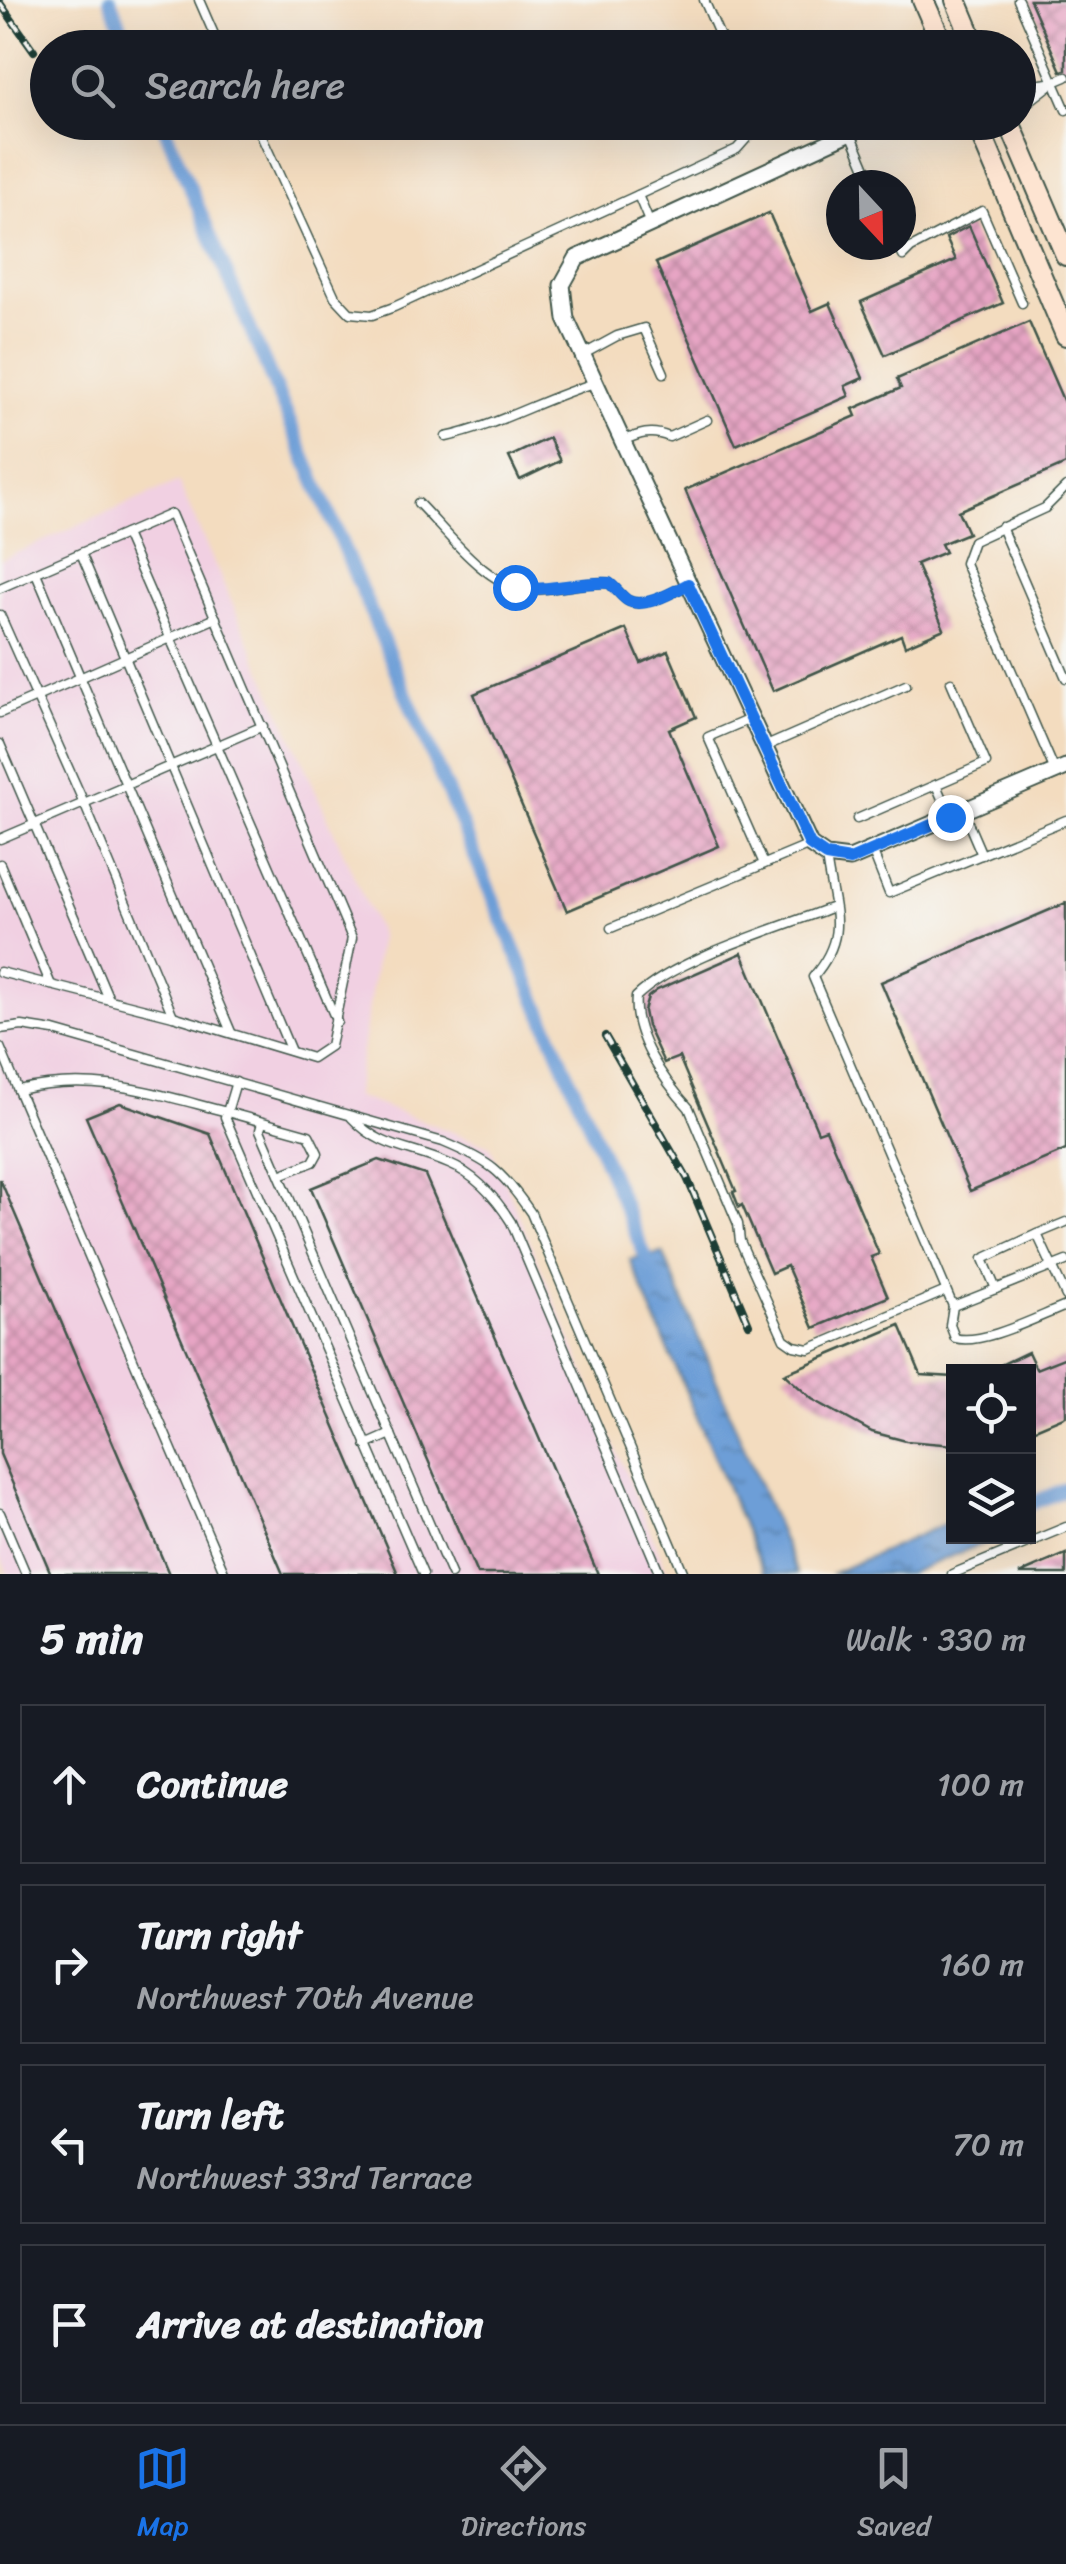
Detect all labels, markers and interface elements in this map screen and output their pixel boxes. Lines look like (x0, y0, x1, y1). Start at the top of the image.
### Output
search box (30, 30, 1036, 140)
text: Search here (145, 52, 345, 119)
icon: search (65, 58, 120, 113)
north arrow (826, 170, 916, 260)
route start (493, 565, 539, 611)
route end (928, 795, 974, 841)
map controls (946, 1364, 1036, 1544)
button: locate (946, 1364, 1036, 1454)
button: layers (946, 1454, 1036, 1544)
text: 5 min (40, 1602, 143, 1676)
text: Walk · 330 m (846, 1611, 1026, 1668)
text: Continue (137, 1751, 288, 1818)
text: 100 m (937, 1756, 1024, 1813)
icon: ahead (42, 1757, 97, 1812)
text: Turn right (137, 1902, 302, 1969)
text: 160 m (939, 1936, 1024, 1993)
icon: right (42, 1937, 97, 1992)
text: Northwest 70th Avenue (137, 1969, 474, 2026)
text: Turn left (137, 2082, 283, 2149)
text: 70 m (953, 2116, 1024, 2173)
icon: left (42, 2117, 97, 2172)
text: Northwest 33rd Terrace (137, 2149, 472, 2206)
text: Arrive at destination (137, 2291, 484, 2358)
icon: arrive (42, 2297, 97, 2352)
tab: Map (135, 2441, 190, 2550)
tab: Directions (461, 2441, 586, 2550)
tab: Saved (857, 2441, 931, 2550)

